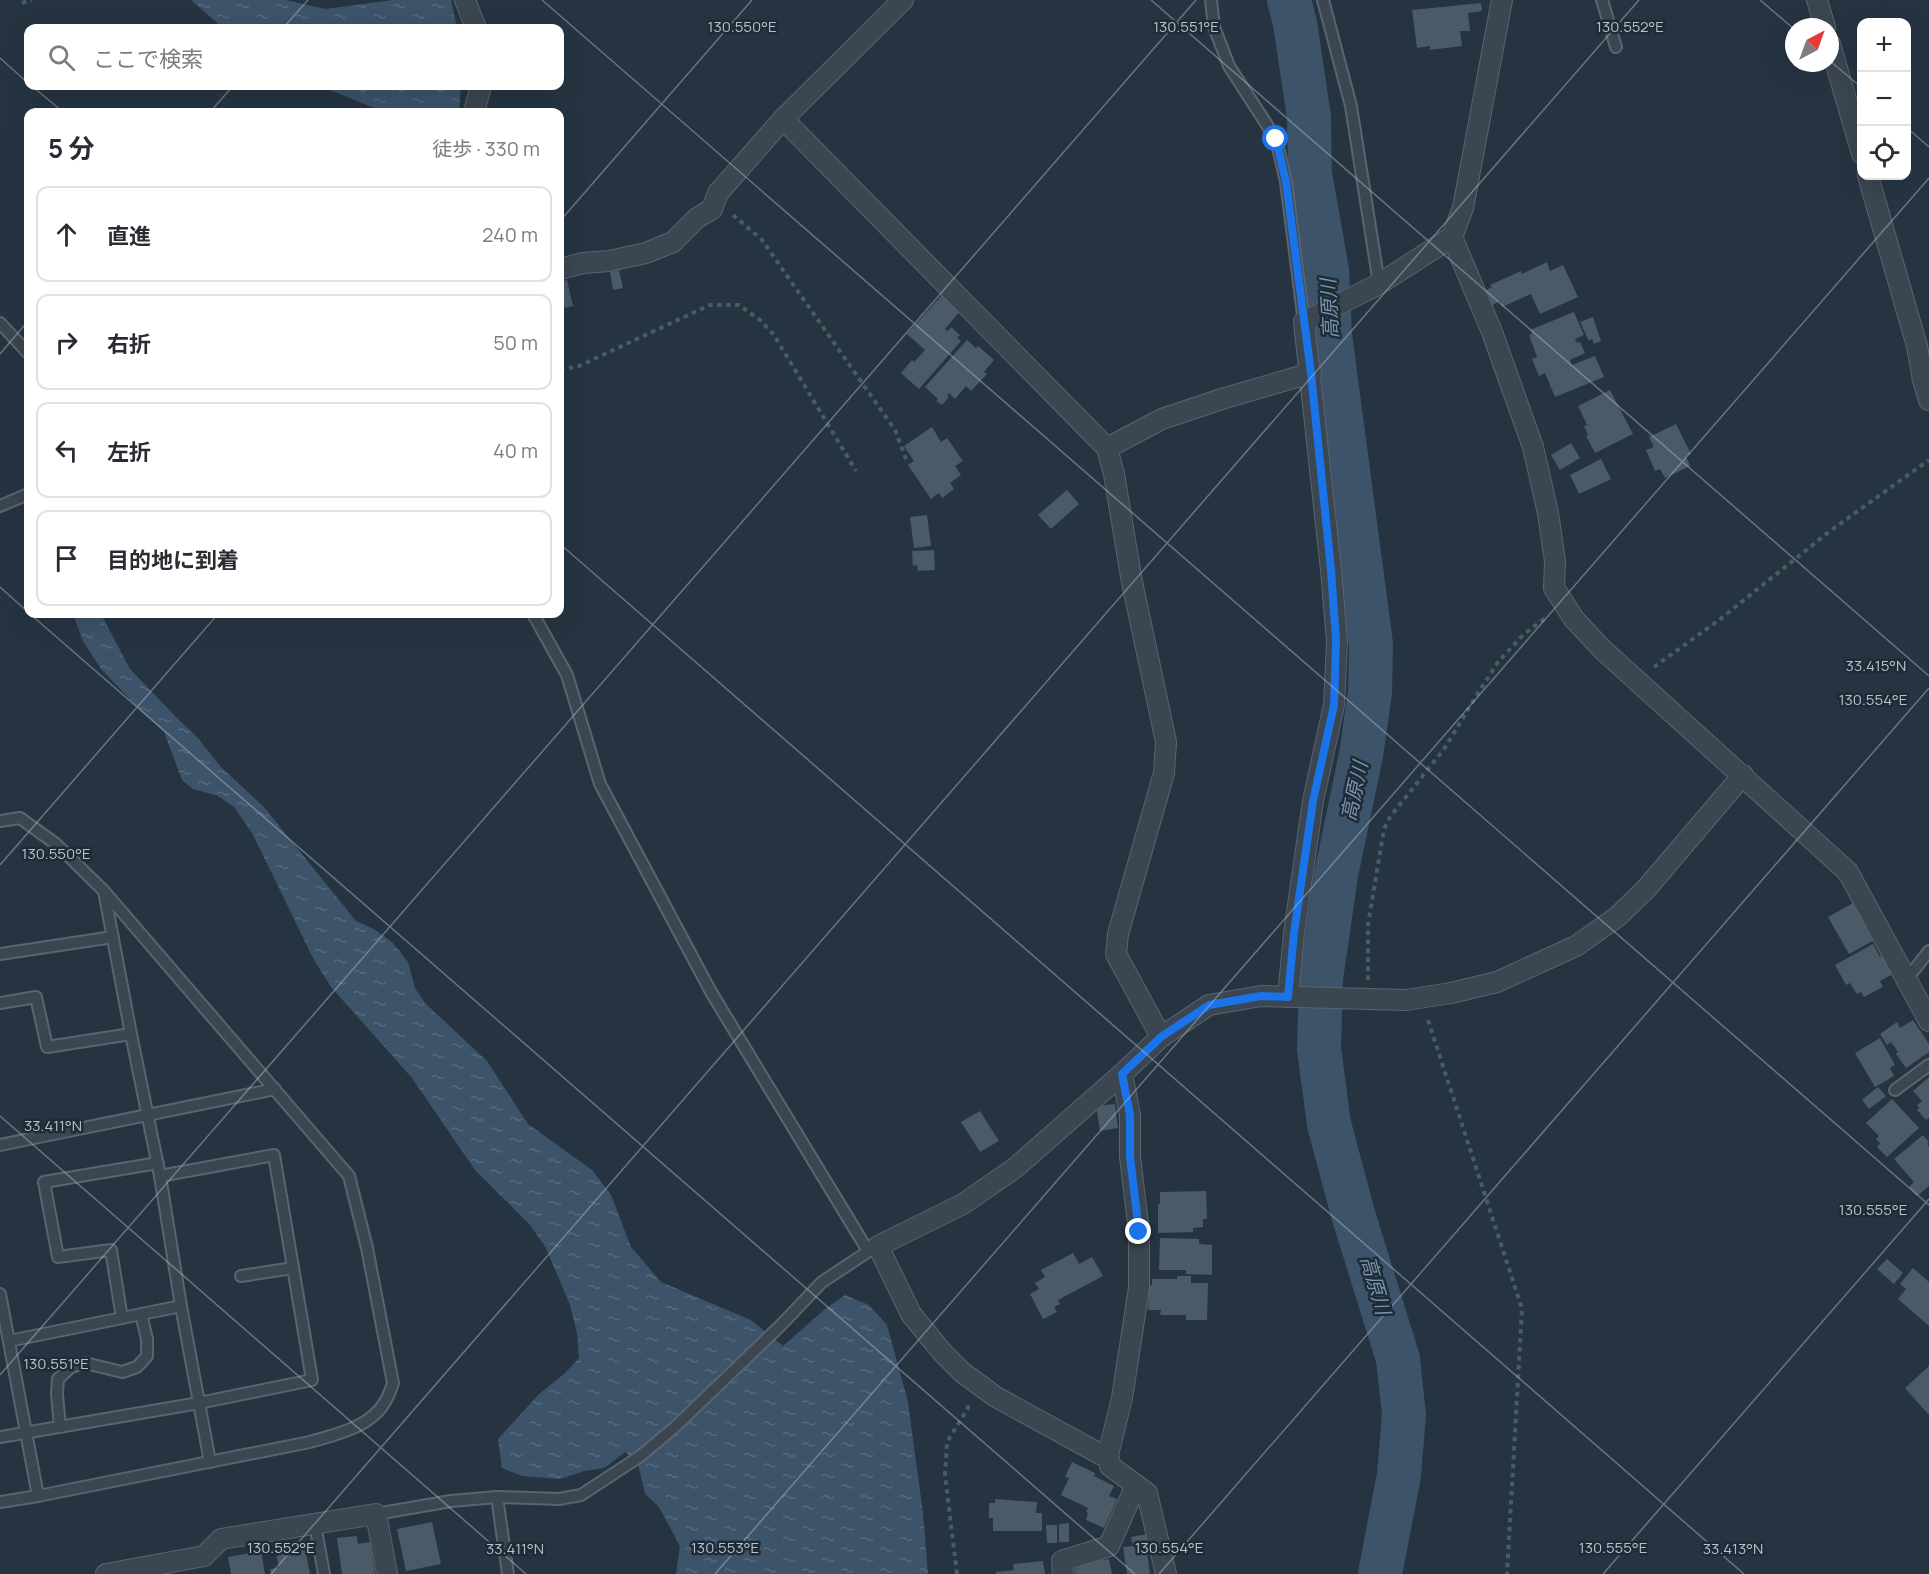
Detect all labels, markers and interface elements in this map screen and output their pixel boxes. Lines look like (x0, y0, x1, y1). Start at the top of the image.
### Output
text: 130.550°E (708, 16, 776, 37)
text: 130.551°E (1153, 16, 1219, 37)
text: 130.552°E (1596, 16, 1664, 37)
north arrow (1785, 18, 1839, 72)
map controls (1857, 18, 1911, 180)
button: + (1857, 18, 1911, 72)
search box (24, 24, 564, 90)
icon: search (45, 41, 78, 74)
text: ここで検索 (93, 44, 203, 74)
button: − (1857, 72, 1911, 126)
route start (1262, 125, 1288, 151)
button: locate (1857, 126, 1911, 180)
text: 5 分 (48, 130, 94, 166)
text: 徒歩 · 330 m (432, 135, 540, 162)
icon: ahead (50, 218, 83, 251)
text: 直進 (107, 221, 151, 251)
text: 240 m (482, 221, 538, 248)
water label: 高原川 (1314, 276, 1344, 340)
icon: right (50, 326, 83, 359)
text: 右折 (107, 329, 151, 359)
text: 50 m (493, 329, 538, 356)
icon: left (50, 434, 83, 467)
text: 左折 (107, 437, 151, 467)
text: 40 m (493, 437, 538, 464)
icon: arrive (50, 542, 83, 575)
text: 目的地に到着 (107, 545, 239, 575)
text: 33.415°N (1846, 655, 1906, 676)
text: 130.554°E (1839, 689, 1907, 710)
water label: 高原川 (1335, 757, 1374, 823)
text: 130.550°E (22, 843, 90, 864)
text: 33.411°N (24, 1115, 82, 1136)
text: 130.555°E (1839, 1199, 1907, 1220)
route end (1125, 1218, 1151, 1244)
water label: 高原川 (1355, 1252, 1398, 1319)
text: 130.551°E (23, 1353, 89, 1374)
text: 130.552°E (247, 1537, 315, 1558)
text: 130.553°E (691, 1537, 759, 1558)
text: 130.554°E (1135, 1537, 1203, 1558)
text: 130.555°E (1579, 1537, 1647, 1558)
text: 33.411°N (486, 1538, 544, 1559)
text: 33.413°N (1703, 1538, 1763, 1559)

